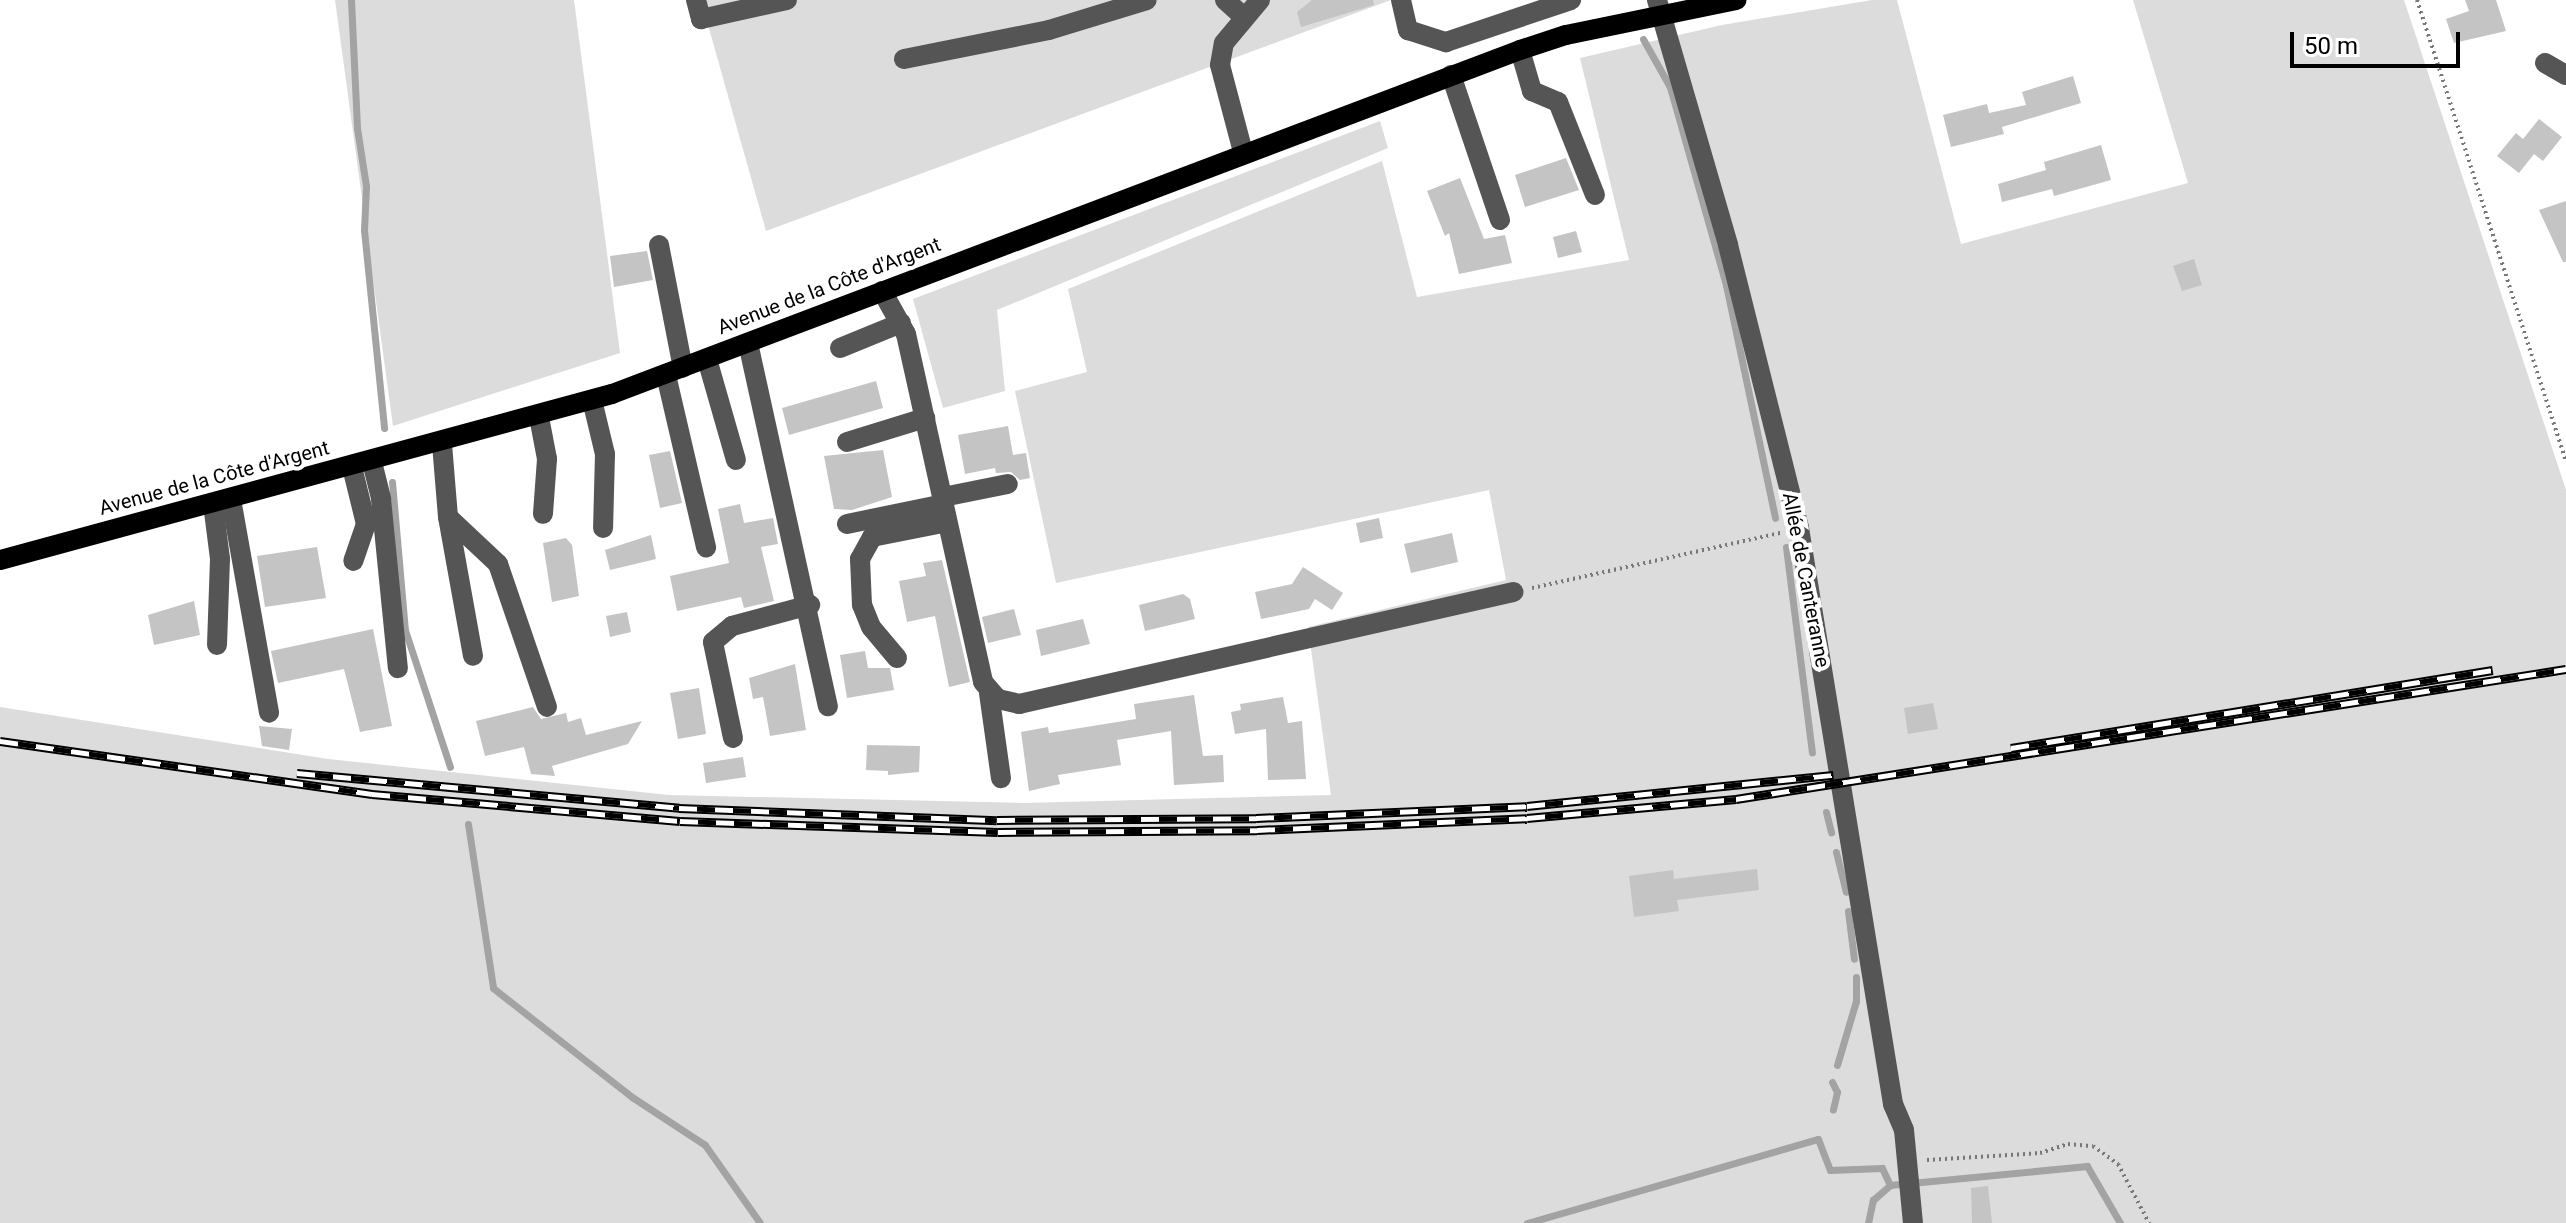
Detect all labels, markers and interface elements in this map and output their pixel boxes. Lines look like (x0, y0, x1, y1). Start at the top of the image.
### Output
scale bar (2294, 16, 2464, 66)
text: 50 m (2304, 32, 2358, 60)
street label: Avenue de la Côte d'Argent (714, 232, 944, 340)
street label: Avenue de la Côte d'Argent (96, 436, 332, 520)
street label: Allée de Canteranne (1777, 490, 1835, 670)

